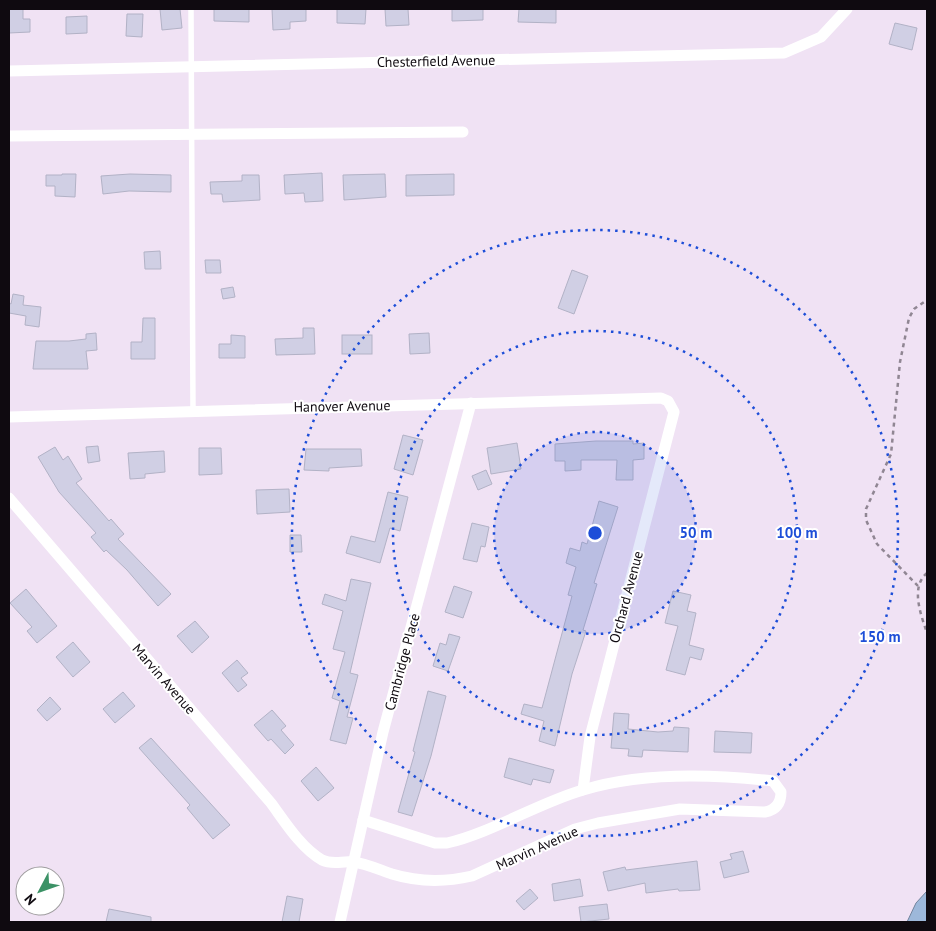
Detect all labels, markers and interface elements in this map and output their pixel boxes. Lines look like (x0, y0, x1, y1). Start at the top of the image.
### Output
street label: Chesterfield Avenue (377, 51, 495, 71)
street label: Hanover Avenue (293, 396, 391, 416)
text: 50 m (680, 523, 712, 542)
text: 100 m (776, 523, 818, 542)
centre of rings (586, 524, 604, 542)
street label: Orchard Avenue (605, 549, 647, 645)
street label: Cambridge Place (380, 611, 424, 713)
text: 150 m (859, 627, 901, 646)
street label: Marvin Avenue (128, 640, 200, 718)
street label: Marvin Avenue (493, 822, 581, 874)
north arrow (15, 866, 65, 916)
text: N (20, 890, 40, 909)

